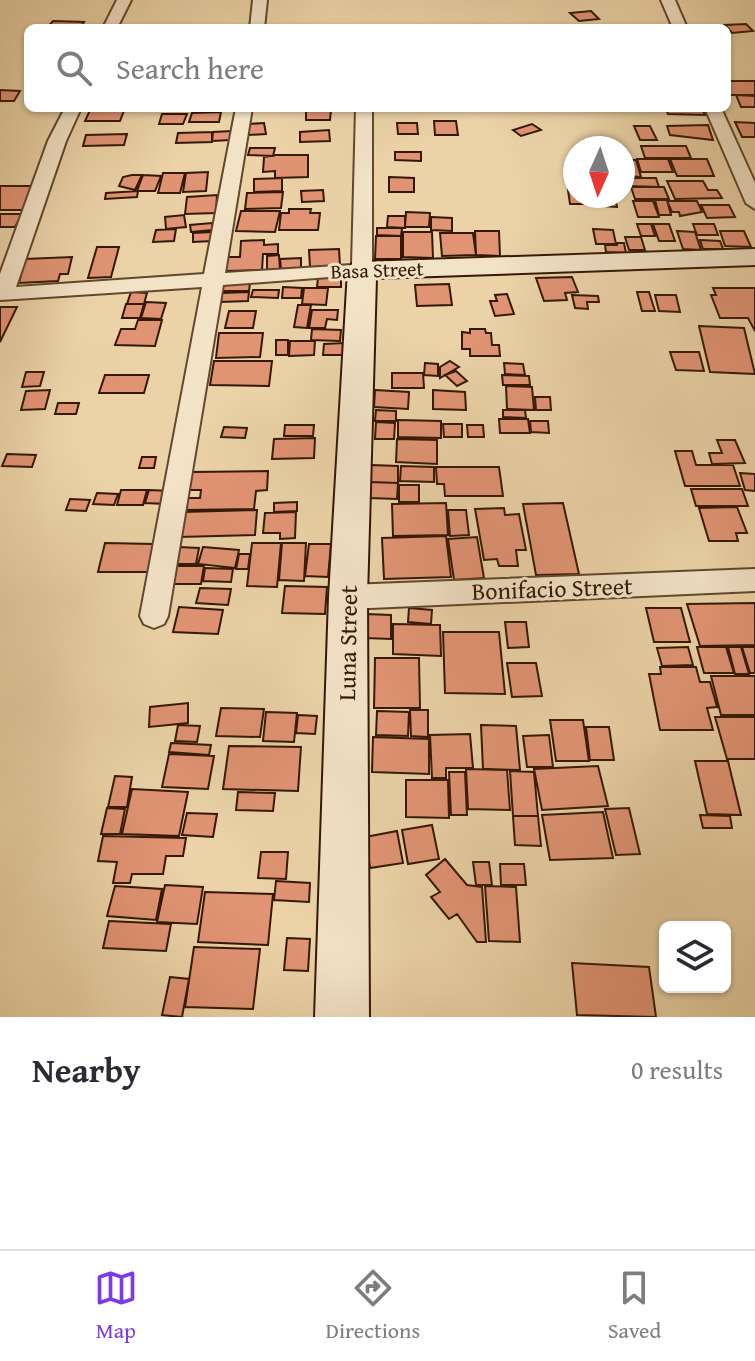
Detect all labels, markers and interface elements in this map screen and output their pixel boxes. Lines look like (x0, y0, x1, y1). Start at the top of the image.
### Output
search box (24, 24, 731, 112)
icon: search (52, 46, 96, 90)
text: Search here (116, 46, 264, 90)
north arrow (563, 136, 635, 208)
street label: Basa Street (330, 253, 424, 286)
street label: Bonifacio Street (471, 568, 633, 609)
street label: Luna Street (329, 584, 366, 701)
map controls (659, 921, 731, 993)
button: layers (659, 921, 731, 993)
text: Nearby (32, 1045, 141, 1094)
text: 0 results (631, 1050, 723, 1089)
tab: Map (94, 1266, 138, 1346)
tab: Directions (326, 1266, 420, 1346)
tab: Saved (608, 1266, 661, 1346)

